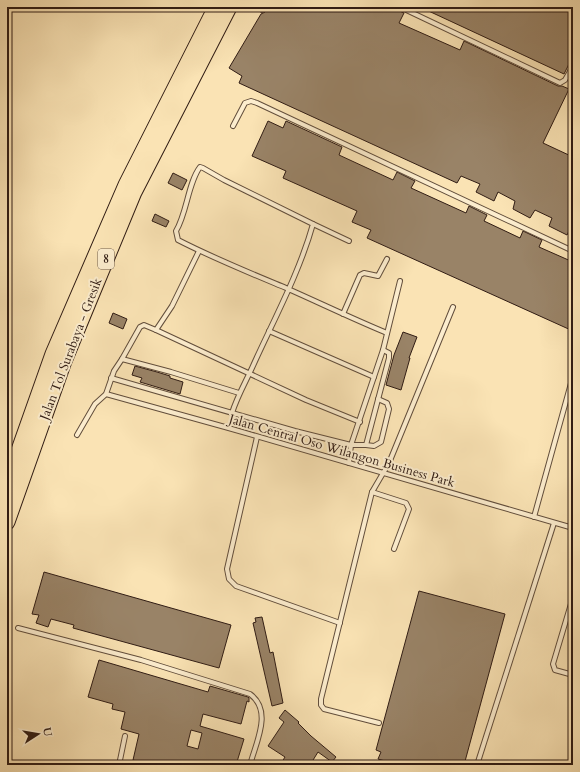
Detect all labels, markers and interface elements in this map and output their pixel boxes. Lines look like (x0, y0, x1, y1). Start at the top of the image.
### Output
road number: 8 (98, 249, 114, 269)
street label: Jalan Tol Surabaya - Gresik (35, 275, 106, 425)
street label: Jalan Central Oso Wilangon Business Park (225, 409, 457, 492)
north arrow (18, 714, 58, 754)
text: U (39, 726, 56, 738)

